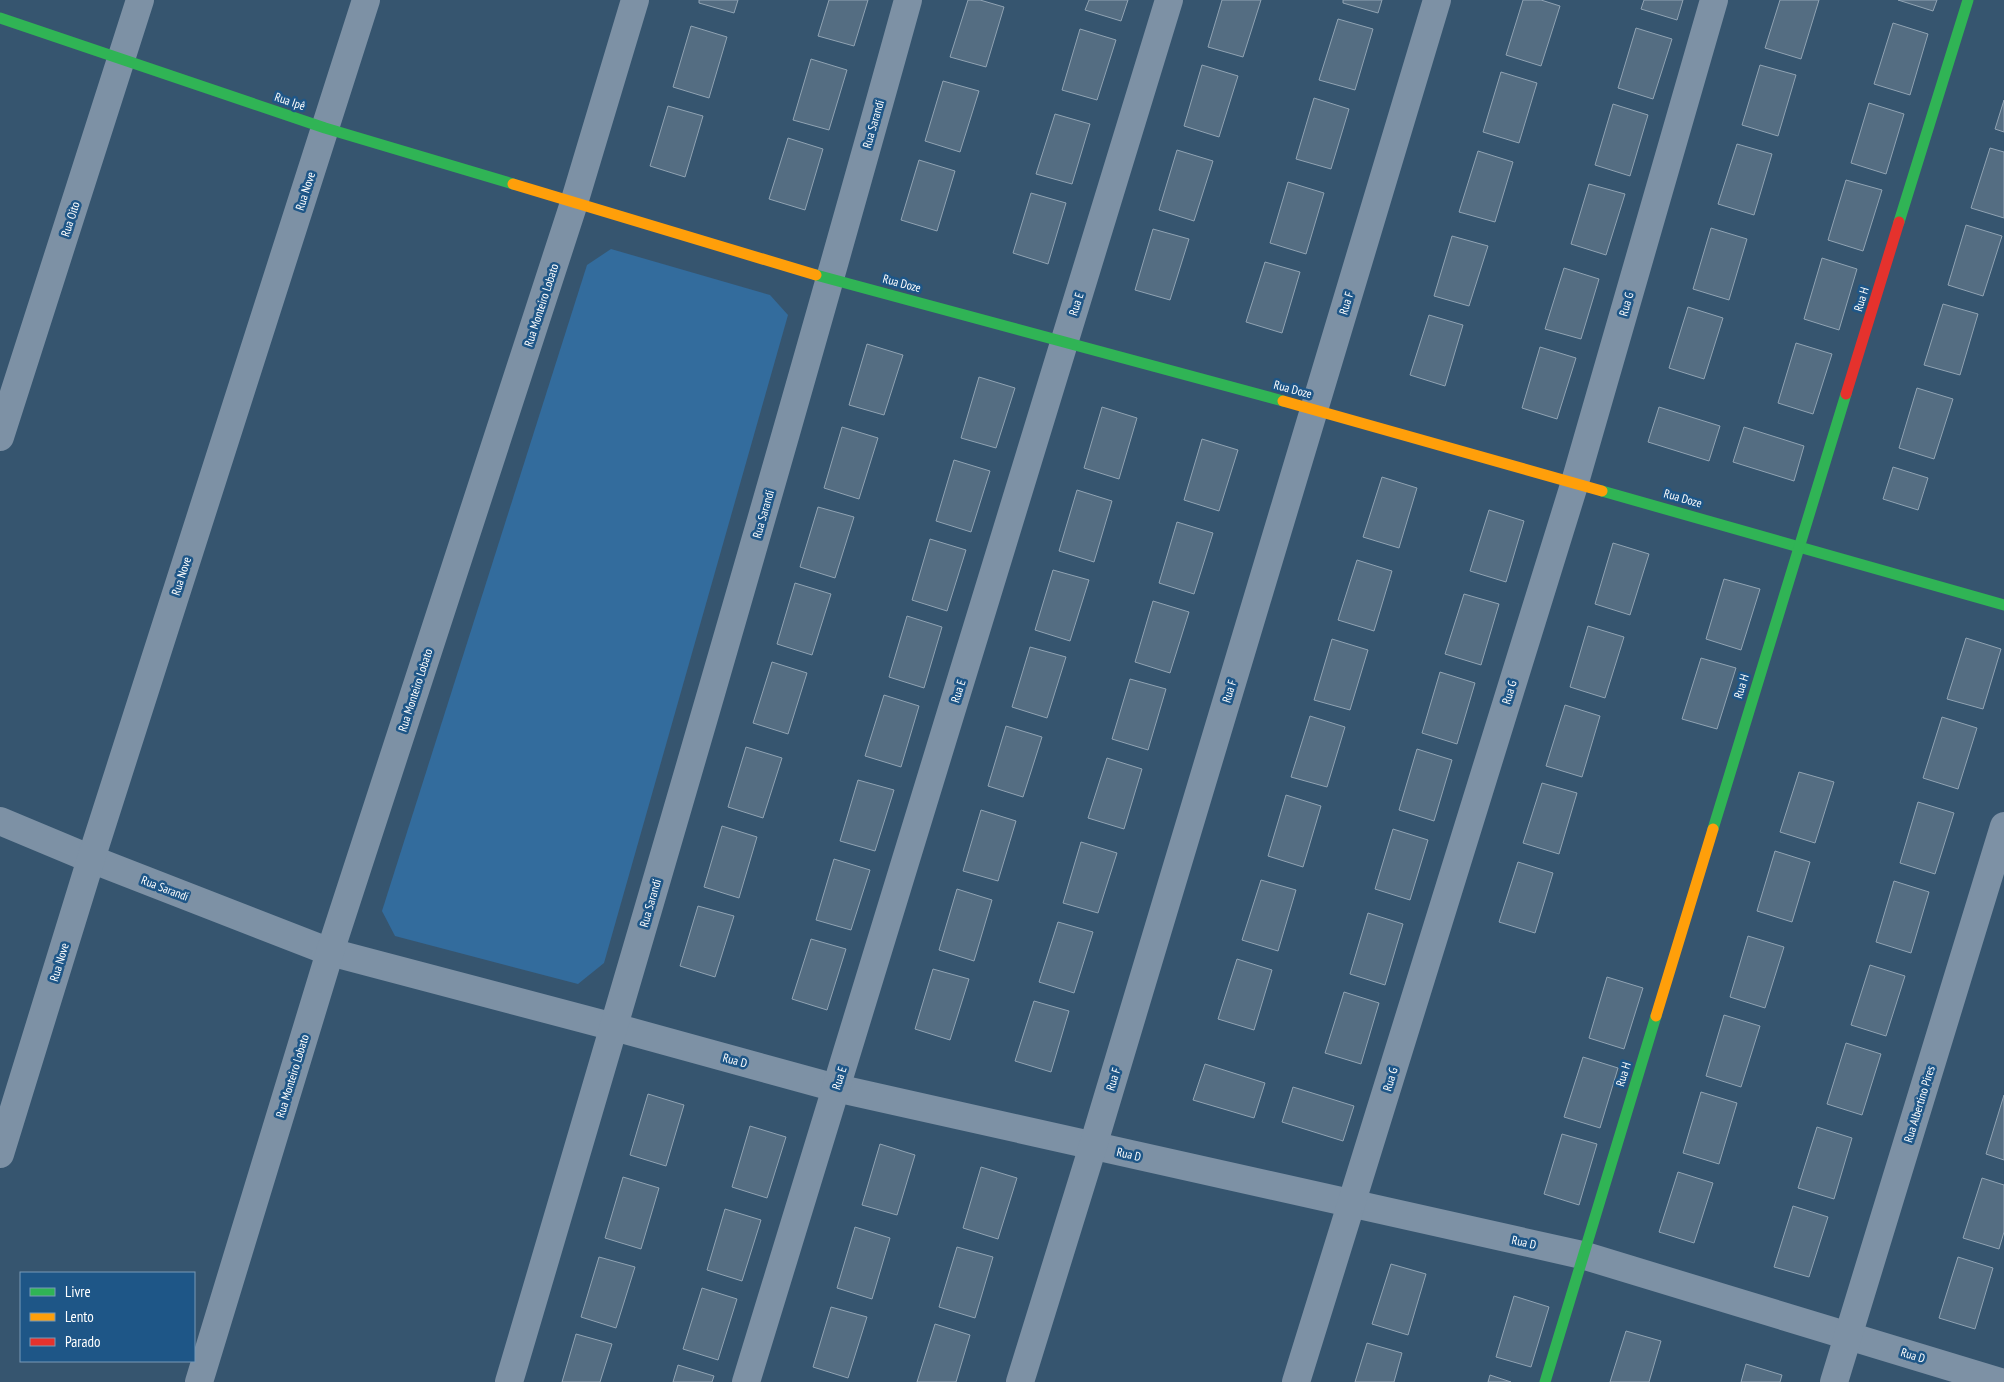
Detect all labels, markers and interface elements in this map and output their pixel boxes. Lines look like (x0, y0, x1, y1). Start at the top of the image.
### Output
street label: Rua Ipê (273, 89, 307, 113)
street label: Rua Sarandi (859, 98, 887, 150)
street label: Rua Nove (292, 170, 318, 212)
street label: Rua Oito (57, 200, 83, 238)
street label: Rua Monteiro Lobato (521, 262, 561, 348)
street label: Rua Doze (881, 271, 923, 295)
street label: Rua H (1850, 285, 1872, 313)
street label: Rua F (1335, 290, 1357, 316)
street label: Rua G (1615, 290, 1637, 318)
street label: Rua E (1065, 291, 1087, 317)
street label: Rua Doze (1272, 377, 1314, 401)
street label: Rua Doze (1662, 485, 1704, 511)
street label: Rua Sarandi (749, 488, 777, 540)
street label: Rua Nove (168, 555, 194, 597)
street label: Rua Monteiro Lobato (395, 647, 435, 733)
street label: Rua H (1730, 672, 1752, 700)
street label: Rua E (947, 678, 969, 704)
street label: Rua F (1218, 678, 1240, 704)
street label: Rua G (1498, 678, 1520, 706)
street label: Rua Sarandi (139, 872, 191, 904)
street label: Rua Sarandi (636, 877, 664, 929)
street label: Rua Nove (46, 941, 72, 983)
street label: Rua Monteiro Lobato (272, 1033, 312, 1119)
street label: Rua D (721, 1050, 749, 1070)
street label: Rua H (1612, 1060, 1634, 1088)
street label: Rua Albertino Pires (1900, 1064, 1938, 1144)
street label: Rua E (828, 1065, 850, 1091)
street label: Rua G (1379, 1065, 1401, 1093)
street label: Rua F (1102, 1066, 1124, 1092)
street label: Rua D (1115, 1144, 1143, 1164)
street label: Rua D (1510, 1232, 1538, 1252)
legend (20, 1272, 195, 1362)
text: Livre (65, 1282, 91, 1301)
text: Lento (65, 1307, 94, 1326)
text: Parado (65, 1332, 100, 1351)
street label: Rua D (1899, 1344, 1927, 1366)

